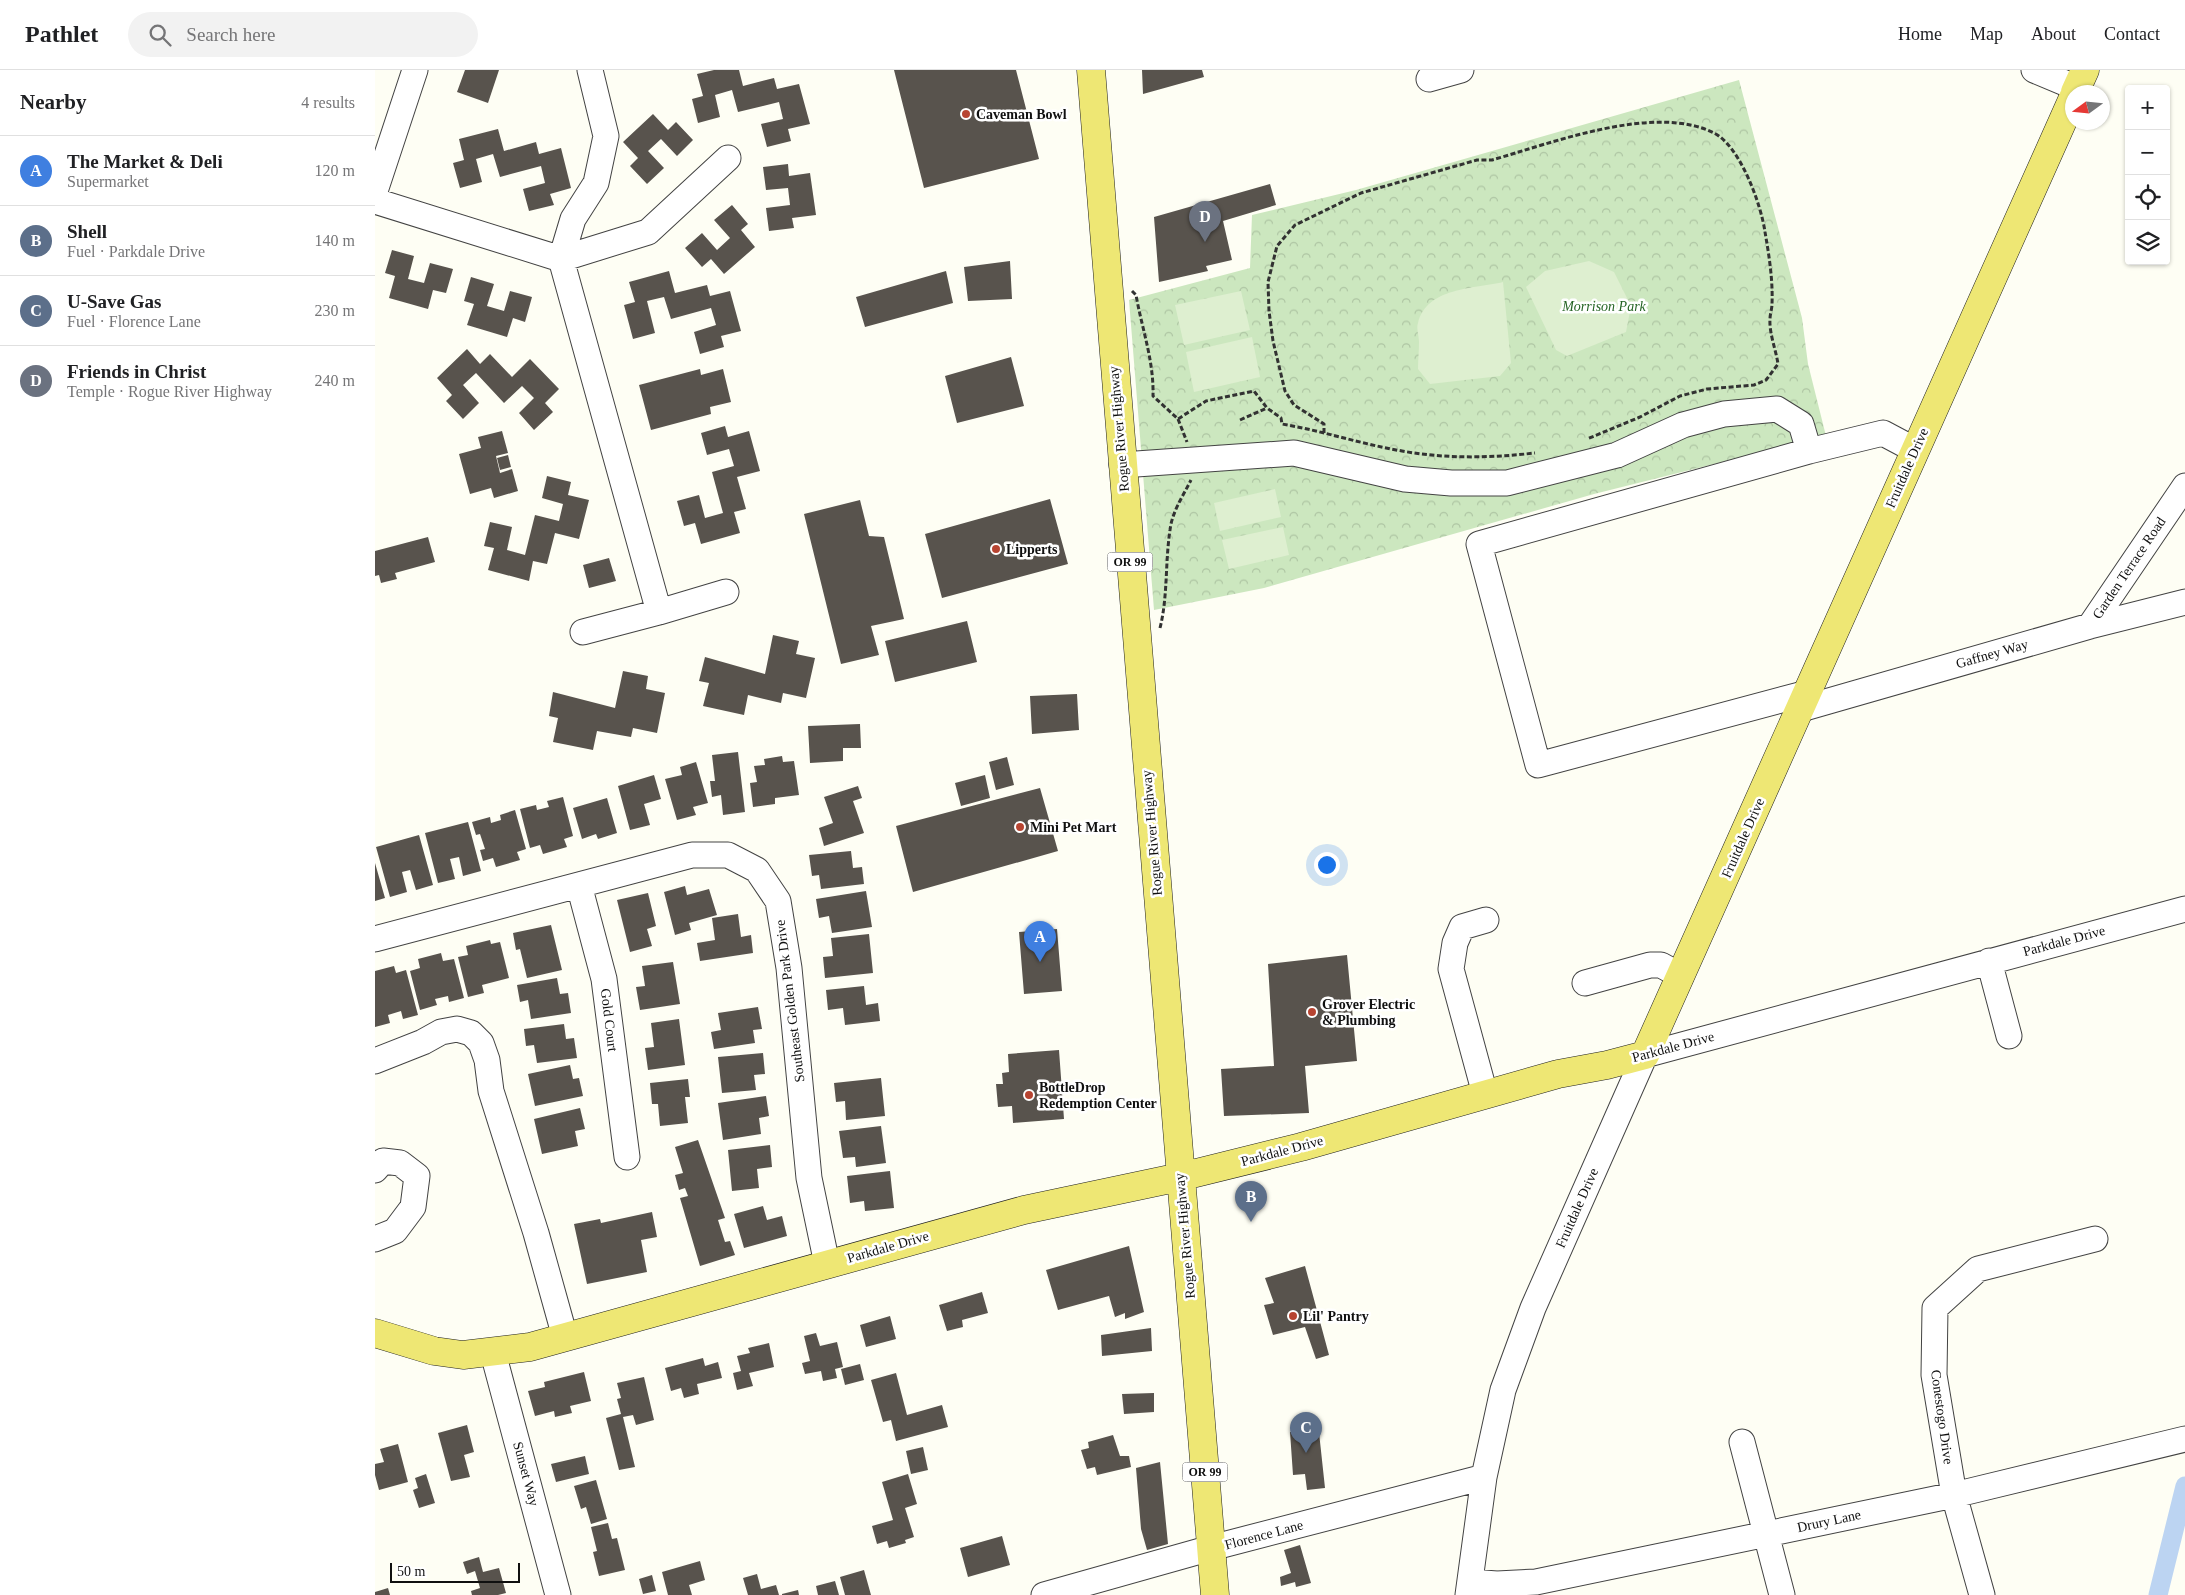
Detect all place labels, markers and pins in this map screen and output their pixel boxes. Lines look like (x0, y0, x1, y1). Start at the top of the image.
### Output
place label: Caveman Bowl (976, 107, 1067, 122)
marker: Caveman Bowl (960, 108, 972, 120)
pin: D (1189, 201, 1221, 242)
place label: Lipperts (1006, 542, 1058, 557)
marker: Lipperts (990, 543, 1002, 555)
place label: Mini Pet Mart (1030, 820, 1117, 835)
marker: Mini Pet Mart (1014, 821, 1026, 833)
pin: A (1024, 921, 1056, 962)
place label: Grover Electric & Plumbing (1322, 997, 1415, 1028)
marker: Grover Electric & Plumbing (1306, 1006, 1318, 1018)
place label: BottleDrop Redemption Center (1039, 1080, 1157, 1111)
marker: BottleDrop Redemption Center (1023, 1089, 1035, 1101)
pin: B (1235, 1181, 1267, 1222)
place label: Lil' Pantry (1303, 1309, 1369, 1324)
marker: Lil' Pantry (1287, 1310, 1299, 1322)
pin: C (1290, 1412, 1322, 1453)

